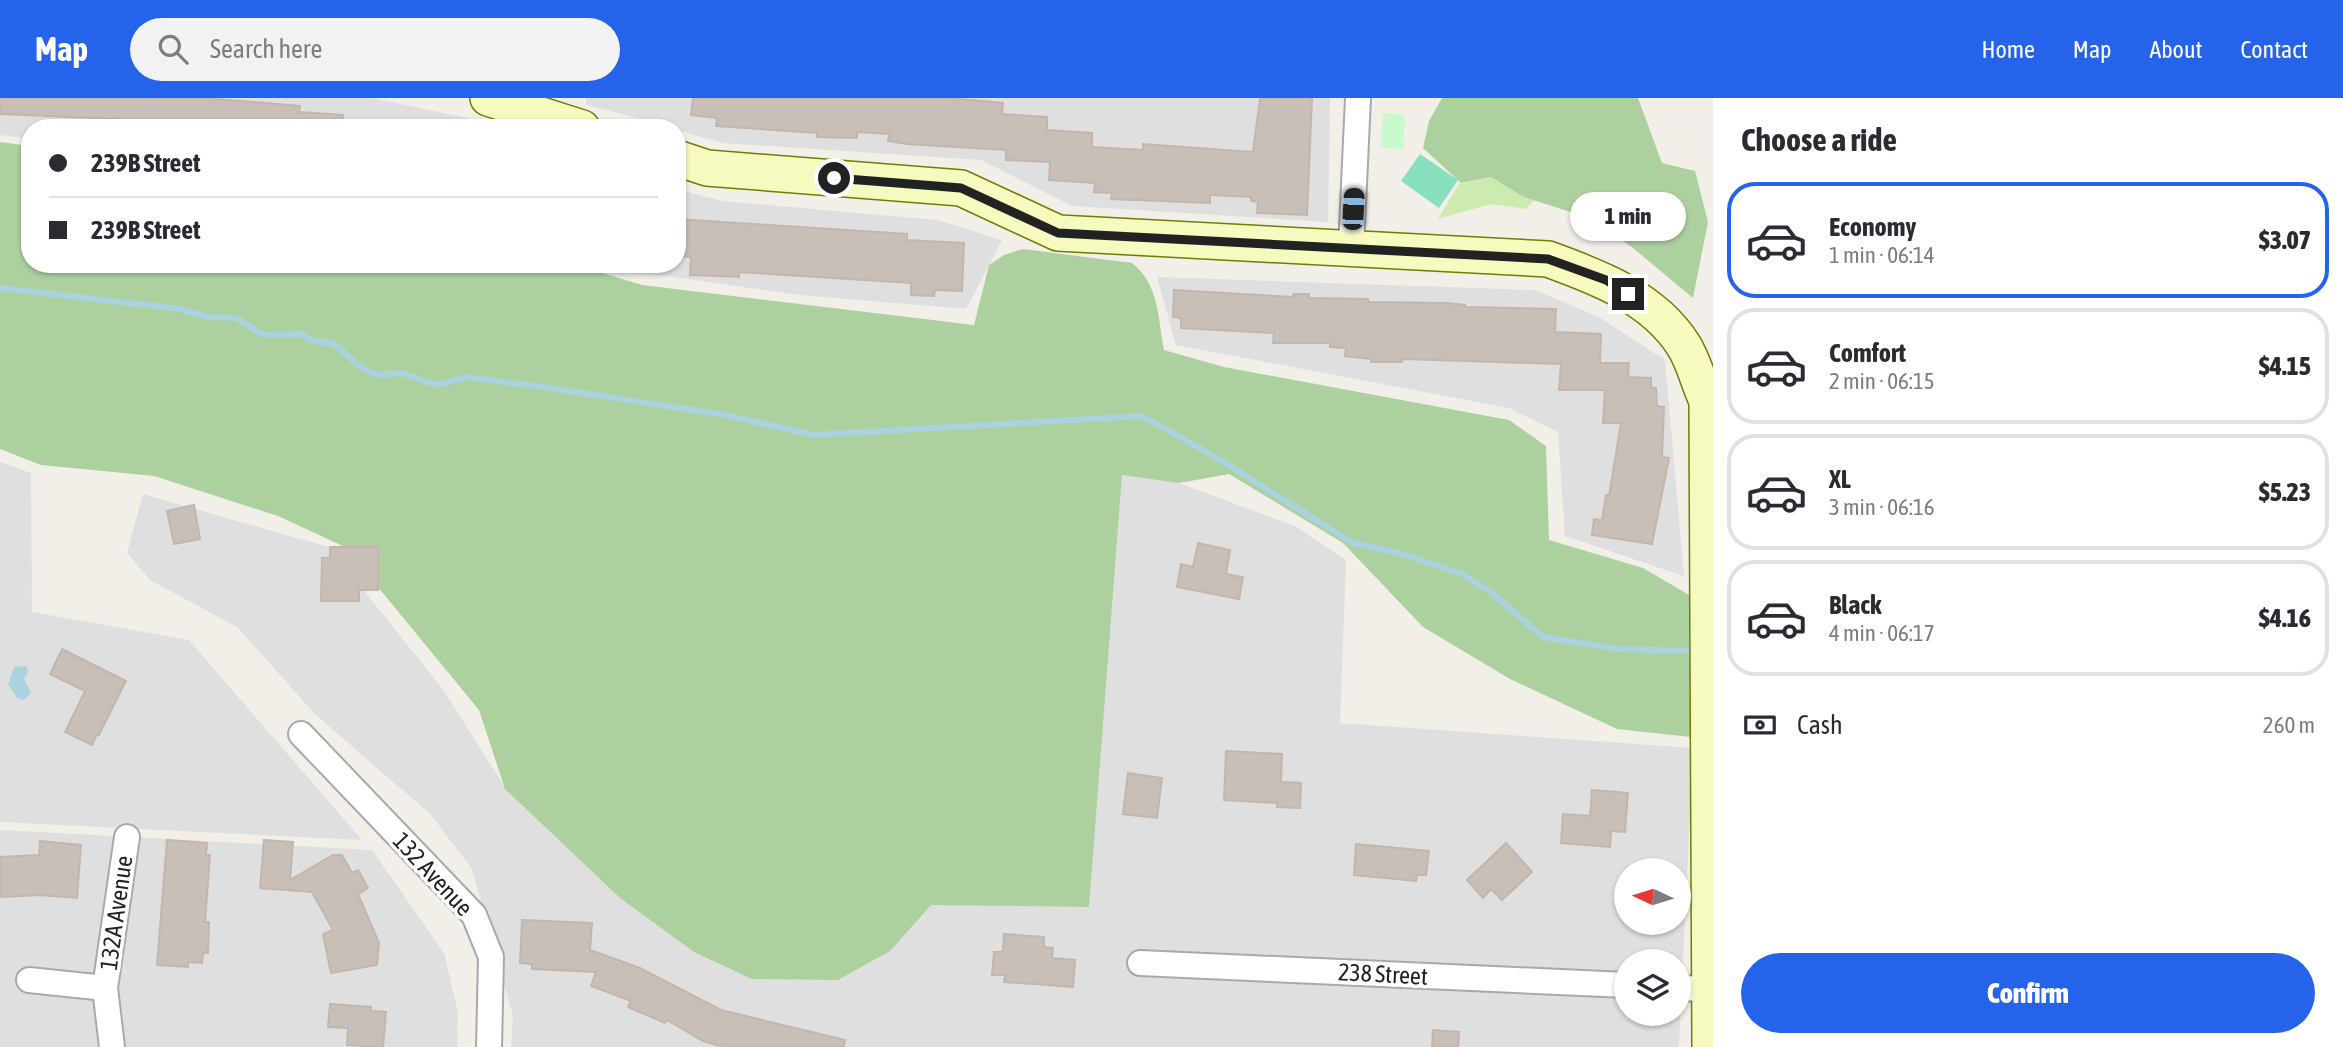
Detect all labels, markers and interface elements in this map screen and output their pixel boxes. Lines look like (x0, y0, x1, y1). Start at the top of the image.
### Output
search box (130, 18, 620, 81)
text: Map (35, 30, 88, 68)
icon: search (154, 30, 192, 68)
text: Search here (210, 34, 322, 64)
text: Home (1981, 36, 2035, 63)
text: Map (2073, 36, 2111, 63)
text: About (2149, 36, 2202, 63)
text: Contact (2240, 36, 2308, 63)
text: Choose a ride (1741, 121, 1897, 158)
text: 239B Street (91, 148, 201, 178)
route start (818, 162, 850, 194)
car (1342, 187, 1365, 231)
callout: 1 min (1570, 192, 1686, 242)
text: 1 min (1605, 203, 1651, 229)
icon: car (1745, 209, 1808, 272)
text: Economy (1829, 212, 1916, 242)
text: 239B Street (91, 215, 201, 245)
text: $3.07 (2259, 225, 2311, 255)
text: 1 min · 06:14 (1829, 242, 1935, 268)
route end (1612, 278, 1644, 310)
icon: car (1745, 335, 1808, 398)
text: Comfort (1829, 338, 1906, 368)
text: $4.15 (2259, 351, 2311, 381)
text: 2 min · 06:15 (1829, 368, 1935, 394)
icon: car (1745, 461, 1808, 524)
text: XL (1829, 464, 1851, 494)
text: $5.23 (2259, 477, 2311, 507)
text: 3 min · 06:16 (1829, 494, 1935, 520)
icon: car (1745, 587, 1808, 650)
text: Black (1829, 590, 1881, 620)
text: $4.16 (2259, 603, 2311, 633)
text: 4 min · 06:17 (1829, 620, 1935, 646)
icon: cash (1741, 706, 1779, 744)
text: Cash (1797, 710, 1843, 740)
text: 260 m (2263, 712, 2315, 738)
street label: 132 Avenue (388, 827, 478, 921)
street label: 132A Avenue (95, 854, 137, 972)
north arrow (1614, 858, 1690, 934)
map controls (1614, 858, 1691, 1026)
button: layers (1614, 949, 1691, 1026)
button: Confirm (1741, 953, 2315, 1033)
street label: 238 Street (1337, 958, 1429, 990)

